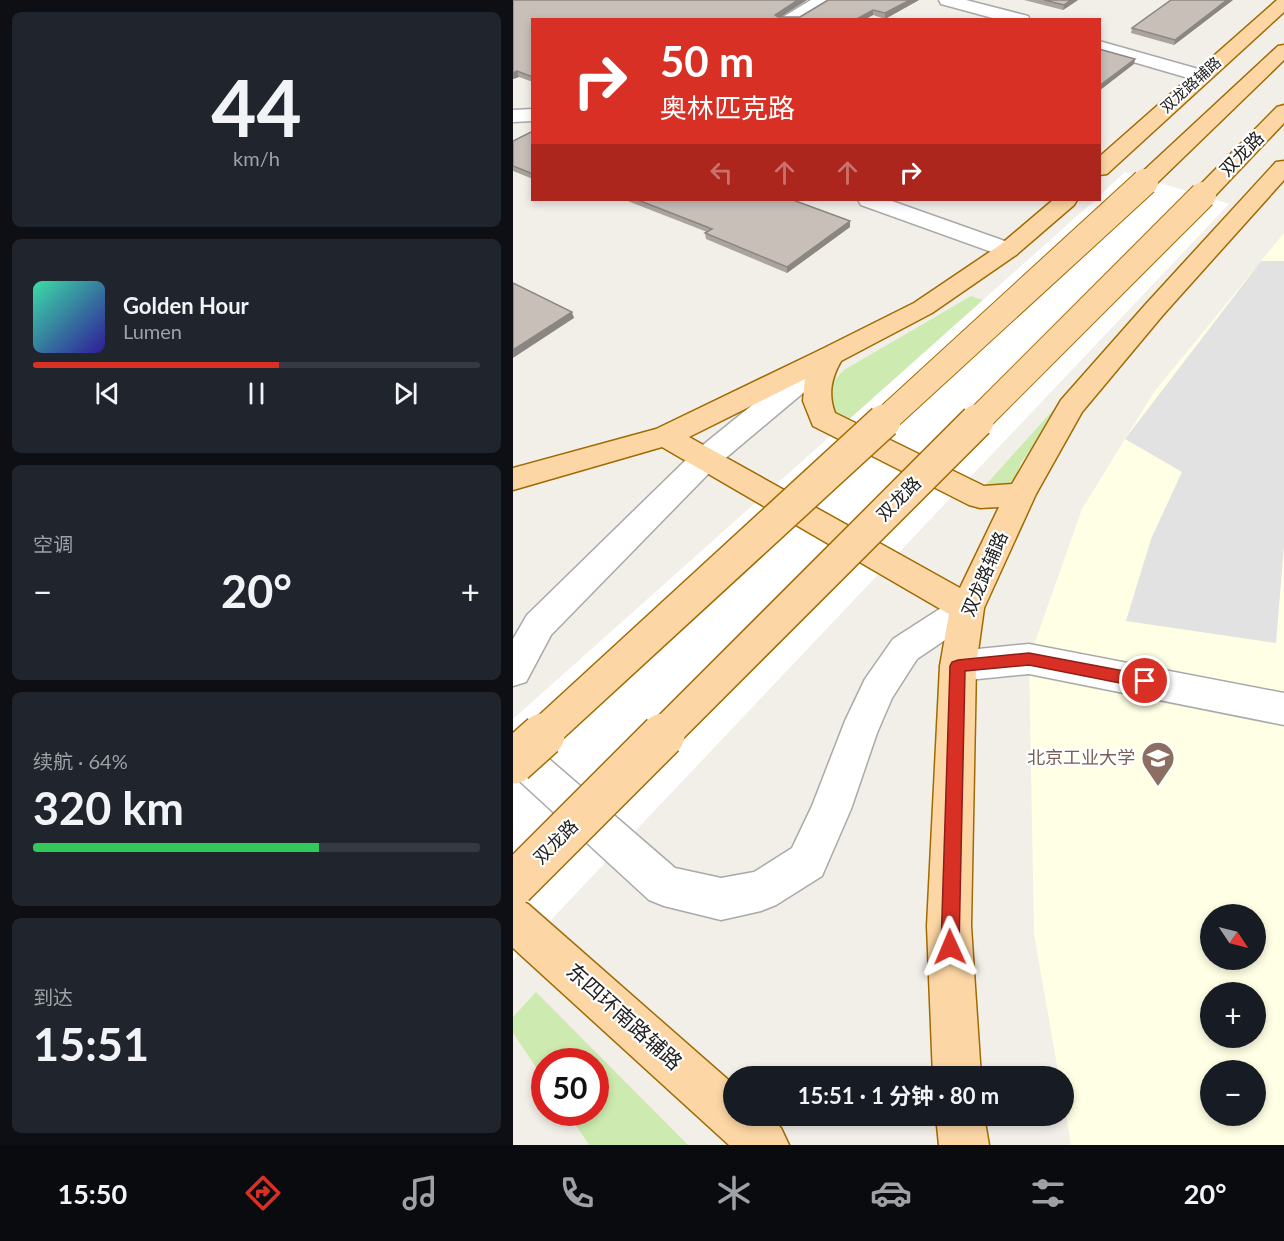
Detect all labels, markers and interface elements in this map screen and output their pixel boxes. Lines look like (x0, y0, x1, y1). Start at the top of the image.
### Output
text: 50 m (660, 36, 754, 86)
icon: right (561, 42, 639, 120)
street label: 双龙路辅路 (1156, 52, 1224, 116)
text: 44 (211, 60, 302, 154)
text: 奥林匹克路 (660, 91, 795, 124)
street label: 双龙路 (1215, 126, 1268, 180)
text: km/h (233, 146, 280, 170)
icon: left (705, 156, 738, 189)
icon: ahead (768, 156, 801, 189)
icon: ahead (831, 156, 864, 189)
icon: right (894, 156, 927, 189)
text: Golden Hour (123, 292, 249, 319)
text: Lumen (123, 319, 182, 343)
icon: previous (91, 377, 124, 410)
icon: pause (240, 377, 273, 410)
icon: next (389, 377, 422, 410)
street label: 双龙路 (871, 471, 925, 525)
street label: 双龙路辅路 (956, 528, 1012, 619)
text: 空调 (33, 532, 73, 556)
text: 20° (221, 564, 292, 618)
text: − (33, 571, 52, 611)
text: + (461, 571, 480, 611)
pin (1119, 655, 1170, 706)
icon: arrive (1128, 664, 1161, 697)
school or university icon: 北京工业大学 (1140, 740, 1176, 787)
place label: 北京工业大学 (1027, 746, 1135, 768)
text: 续航 · 64% (33, 749, 128, 773)
text: 320 km (33, 781, 184, 835)
street label: 双龙路 (528, 814, 582, 868)
north arrow (1200, 904, 1266, 970)
map controls (1200, 904, 1266, 1126)
position arrow (918, 915, 982, 979)
street label: 东四环南路辅路 (562, 957, 688, 1074)
button: + (1200, 982, 1266, 1048)
text: 到达 (33, 985, 73, 1009)
text: 15:51 (33, 1017, 149, 1071)
speed limit sign: 50 (531, 1048, 609, 1126)
button: − (1200, 1060, 1266, 1126)
text: 15:51 · 1 分钟 · 80 m (798, 1082, 999, 1109)
icon: directions (242, 1172, 284, 1214)
icon: music (399, 1172, 441, 1214)
icon: phone (556, 1172, 598, 1214)
icon: climate (713, 1172, 755, 1214)
icon: car (870, 1172, 912, 1214)
icon: filters (1027, 1172, 1069, 1214)
text: 15:50 (57, 1177, 127, 1210)
text: 20° (1184, 1177, 1226, 1210)

